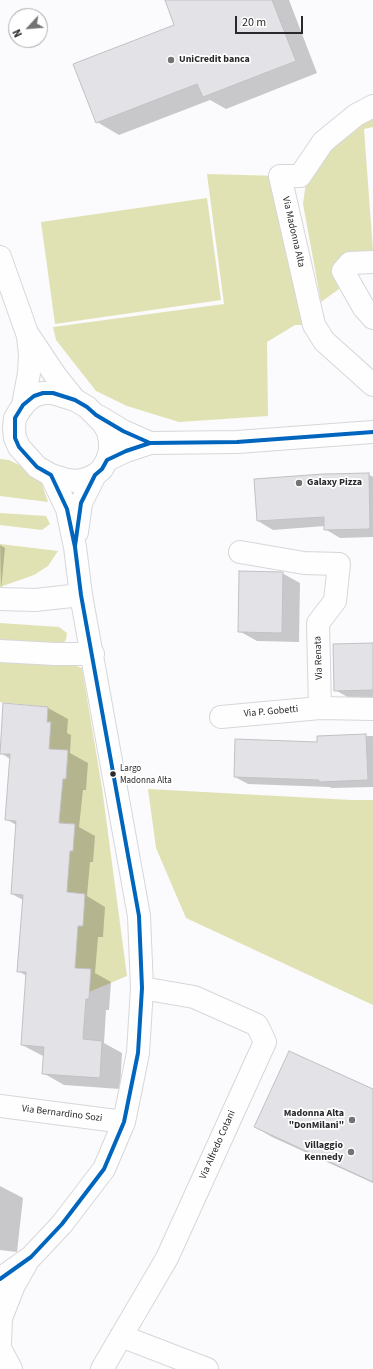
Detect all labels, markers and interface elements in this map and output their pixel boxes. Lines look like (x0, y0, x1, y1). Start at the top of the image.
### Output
north arrow (8, 8, 48, 48)
scale bar (237, 8, 305, 34)
text: 20 m (242, 14, 266, 31)
text: N (9, 26, 26, 40)
place label: UniCredit banca (179, 54, 250, 66)
marker: UniCredit banca (166, 55, 176, 65)
street label: Via Madonna Alta (279, 196, 307, 268)
place label: Galaxy Pizza (307, 477, 362, 489)
marker: Galaxy Pizza (294, 478, 304, 488)
street label: Via Renata (312, 636, 326, 680)
street label: Via P. Gobetti (243, 704, 299, 720)
place label: Largo Madonna Alta (120, 764, 172, 785)
marker: Largo Madonna Alta (108, 769, 118, 779)
street label: Via Bernardino Sozi (21, 1103, 103, 1125)
place label: Madonna Alta "DonMilani" (284, 1108, 344, 1132)
street label: Via Alfredo Cotani (197, 1109, 239, 1181)
marker: Madonna Alta "DonMilani" (347, 1115, 357, 1125)
place label: Villaggio Kennedy (304, 1140, 343, 1164)
marker: Villaggio Kennedy (346, 1147, 356, 1157)

